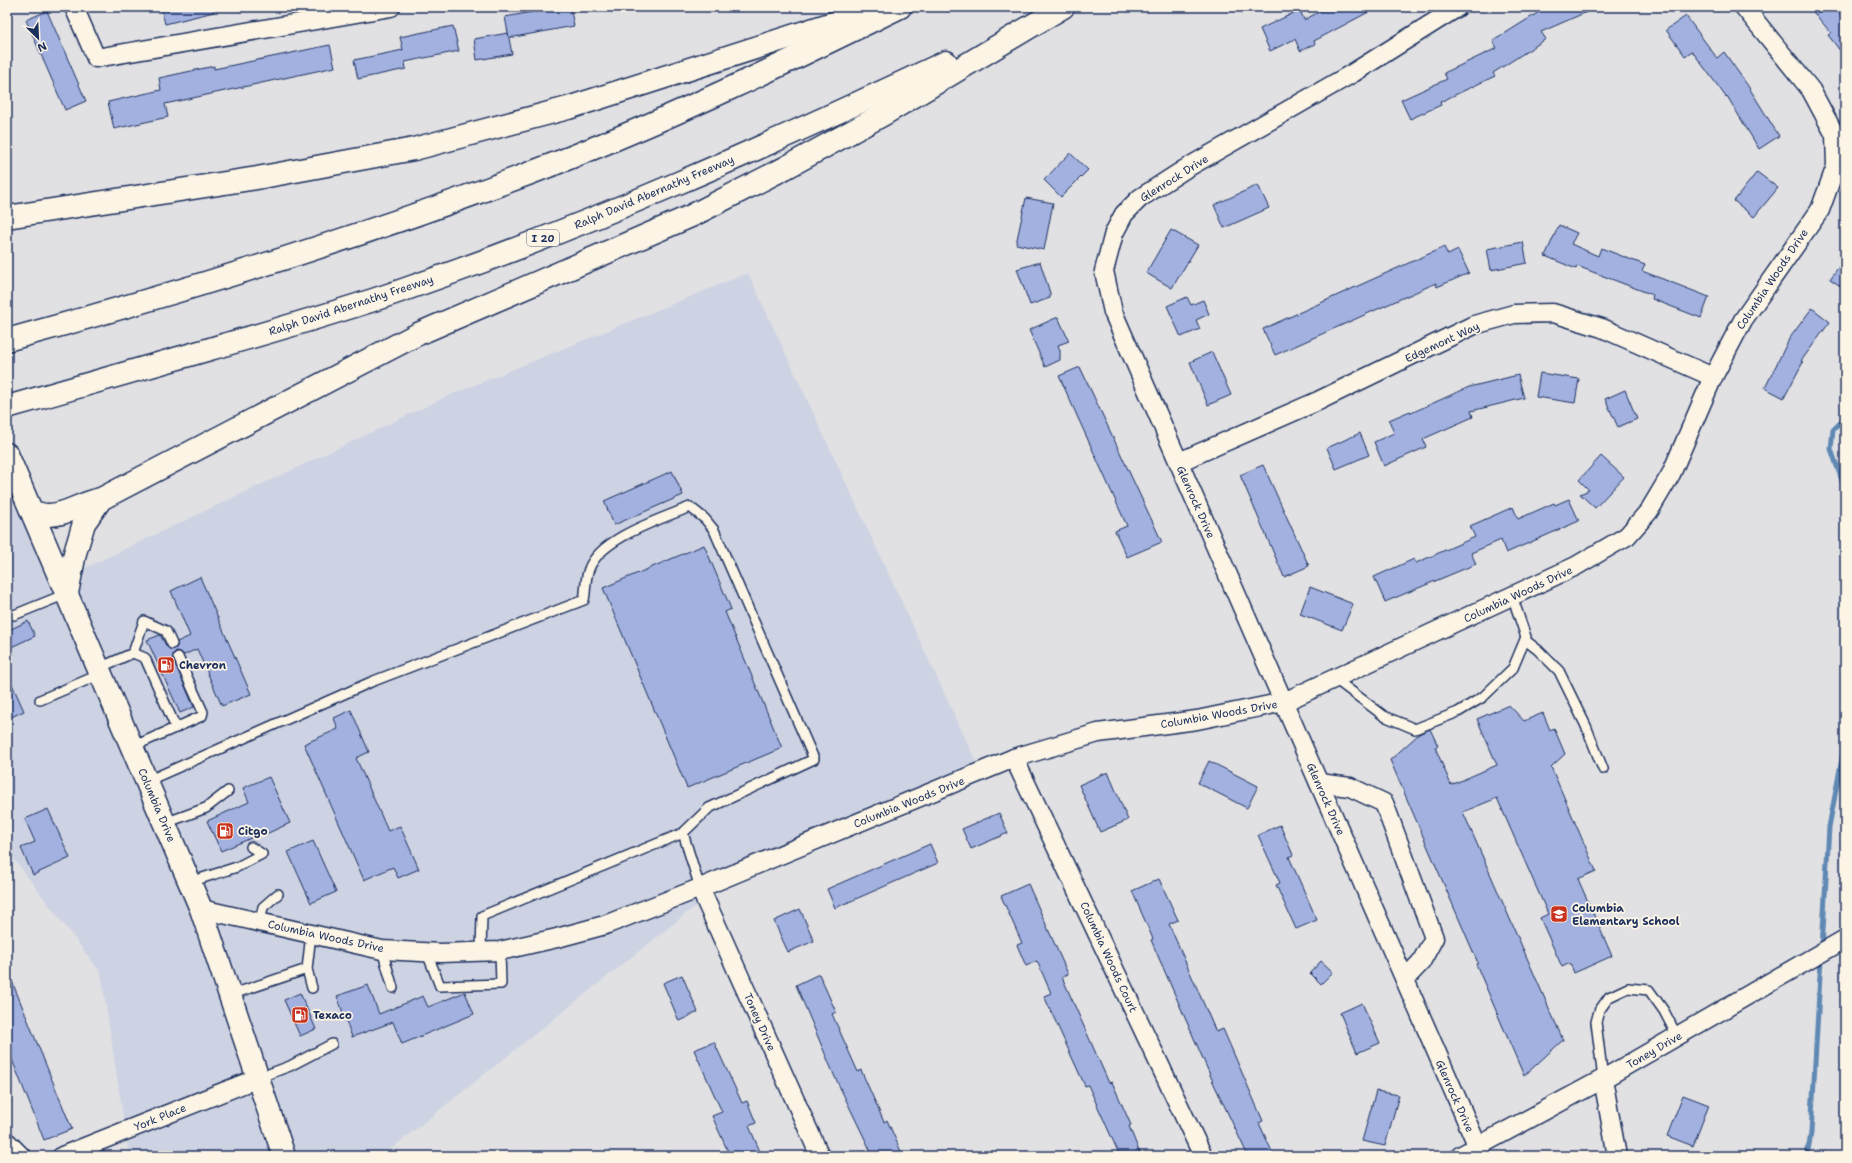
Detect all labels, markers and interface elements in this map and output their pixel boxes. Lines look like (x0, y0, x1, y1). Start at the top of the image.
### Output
north arrow (18, 18, 58, 58)
text: N (35, 38, 49, 55)
street label: Glenrock Drive (1137, 151, 1211, 205)
street label: Ralph David Abernathy Freeway (572, 152, 736, 233)
street label: Columbia Woods Drive (1733, 226, 1812, 333)
road number: I 20 (527, 230, 559, 246)
street label: Ralph David Abernathy Freeway (267, 272, 435, 339)
street label: Edgemont Way (1403, 319, 1482, 366)
street label: Glenrock Drive (1173, 464, 1218, 541)
street label: Columbia Woods Drive (1461, 563, 1575, 626)
fuel station icon: Chevron (156, 655, 176, 675)
place label: Chevron (179, 658, 227, 673)
street label: Columbia Woods Drive (1159, 697, 1279, 732)
street label: Glenrock Drive (1303, 761, 1348, 838)
street label: Columbia Drive (134, 766, 179, 844)
street label: Columbia Woods Drive (851, 773, 967, 832)
fuel station icon: Citgo (215, 821, 235, 841)
place label: Citgo (238, 824, 268, 839)
street label: Columbia Woods Court (1076, 899, 1141, 1015)
place label: Columbia Elementary School (1572, 901, 1680, 929)
school or university icon: Columbia Elementary School (1549, 904, 1569, 924)
street label: Columbia Woods Drive (266, 917, 385, 956)
street label: Toney Drive (740, 991, 779, 1054)
fuel station icon: Texaco (290, 1005, 310, 1025)
place label: Texaco (313, 1008, 352, 1023)
street label: Toney Drive (1624, 1028, 1685, 1072)
street label: Glenrock Drive (1432, 1058, 1477, 1135)
street label: York Place (132, 1100, 189, 1135)

